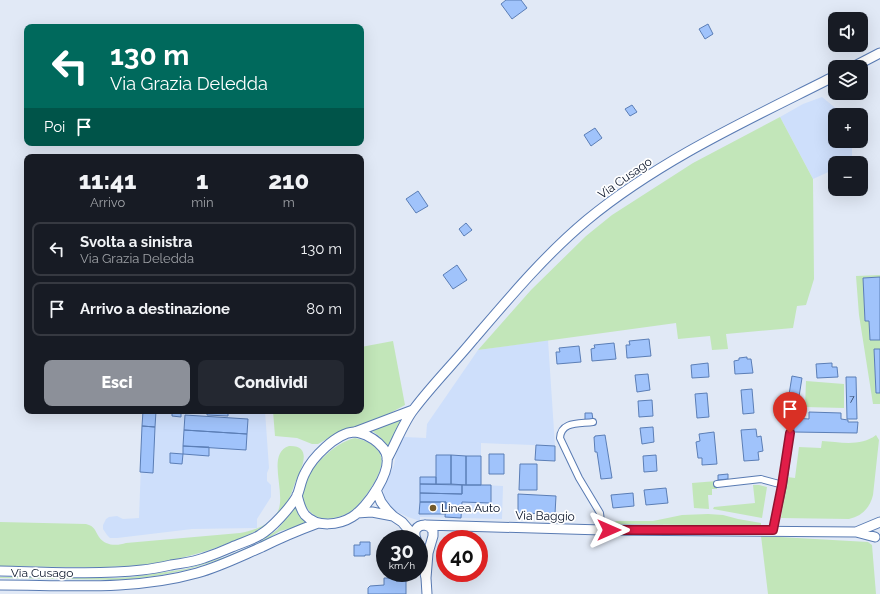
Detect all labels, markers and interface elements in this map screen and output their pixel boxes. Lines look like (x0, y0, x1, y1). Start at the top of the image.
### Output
map controls (828, 12, 868, 196)
button: sound (828, 12, 868, 52)
text: 130 m (110, 39, 189, 72)
icon: left (44, 40, 96, 92)
button: layers (828, 60, 868, 100)
text: Via Grazia Deledda (110, 73, 268, 94)
button: + (828, 108, 868, 148)
icon: arrive (73, 116, 95, 138)
text: Poi (44, 118, 65, 136)
street label: Via Cusago (595, 154, 655, 202)
button: − (828, 156, 868, 196)
text: 11:41 (79, 166, 136, 195)
text: 1 (196, 166, 209, 195)
text: 210 (268, 166, 309, 195)
text: Arrivo (90, 195, 125, 210)
text: min (191, 195, 214, 210)
text: m (283, 195, 295, 210)
text: Svolta a sinistra (80, 233, 192, 251)
icon: left (46, 238, 68, 260)
text: 130 m (301, 240, 342, 258)
text: Via Grazia Deledda (80, 251, 194, 266)
icon: arrive (46, 298, 68, 320)
text: Arrivo a destinazione (80, 300, 230, 318)
text: 80 m (306, 300, 342, 318)
button: Esci (44, 360, 190, 406)
button: Condividi (198, 360, 344, 406)
pin (773, 392, 807, 433)
house number: 7 (849, 393, 855, 404)
icon: arrive (779, 398, 801, 420)
place label: Linea Auto (441, 501, 500, 515)
marker: Linea Auto (428, 503, 438, 513)
street label: Via Baggio (515, 508, 575, 524)
position arrow (588, 509, 630, 551)
speed limit sign: 40 (436, 530, 488, 582)
text: 30 (390, 539, 414, 563)
text: km/h (389, 560, 415, 571)
street label: Via Cusago (11, 566, 73, 580)

